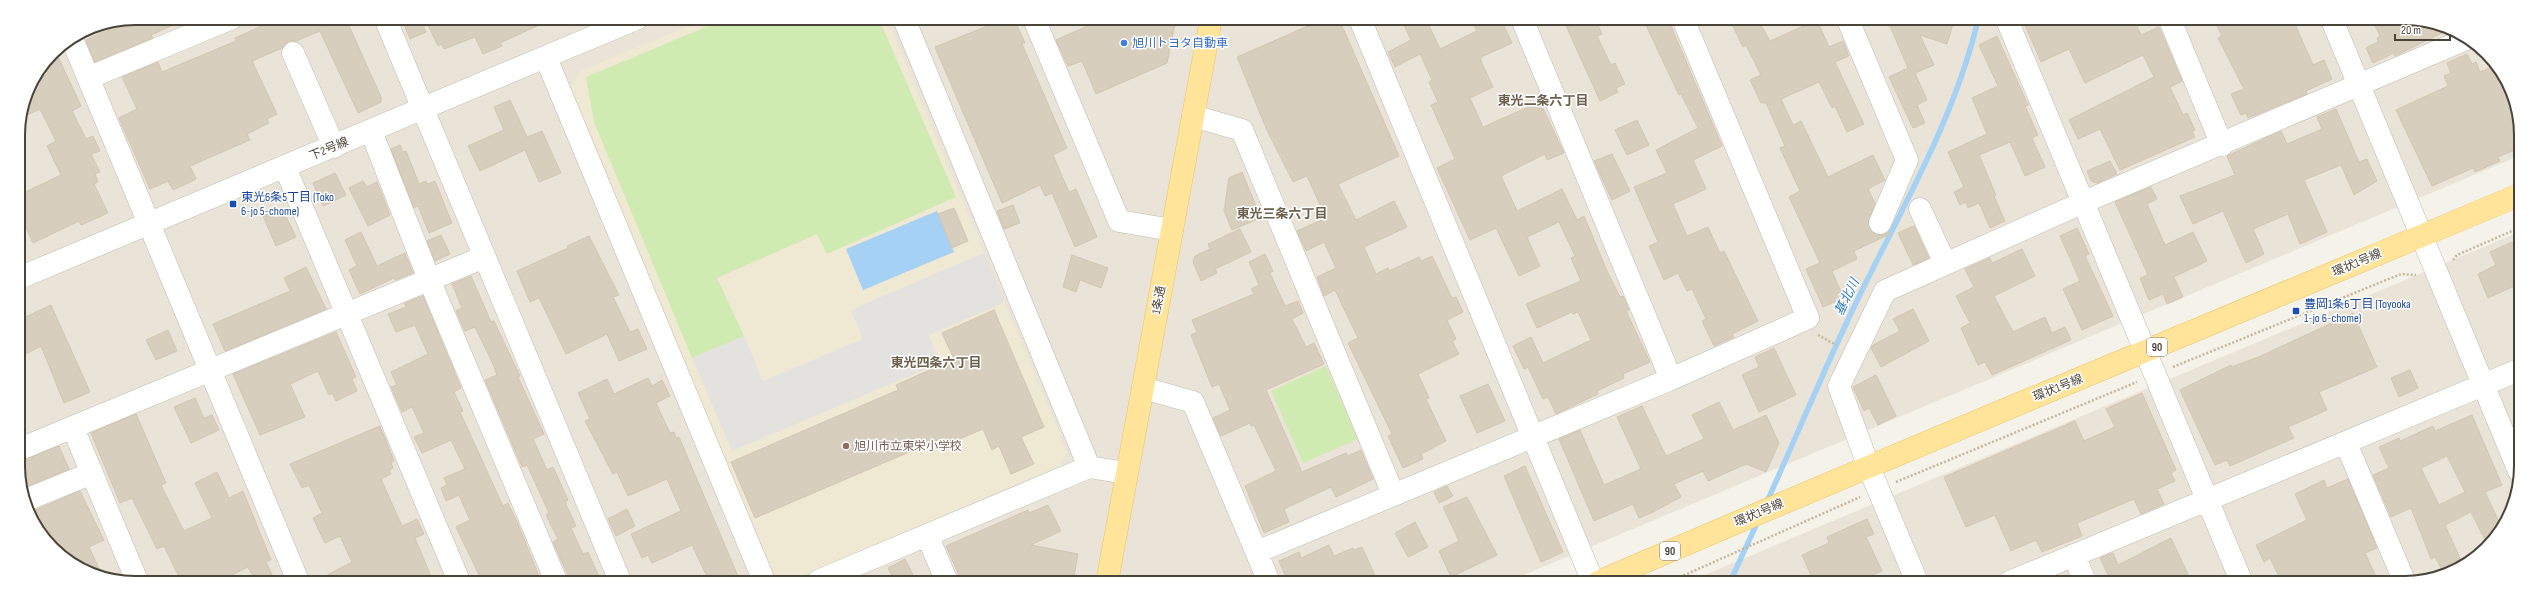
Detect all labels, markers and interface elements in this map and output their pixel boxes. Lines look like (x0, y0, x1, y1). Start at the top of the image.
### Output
scale bar (2395, 16, 2450, 42)
text: 20 m (2401, 23, 2421, 38)
place label: 旭川トヨタ自動車 (1132, 36, 1228, 51)
marker: 旭川トヨタ自動車 (1119, 38, 1129, 48)
district label: 東光二条六丁目 (1497, 93, 1589, 109)
street label: 下2号線 (307, 134, 351, 164)
place label: 東光6条5丁目 (Toko 6-jo 5-chome) (241, 190, 334, 219)
marker: 東光6条5丁目 (Toko 6-jo 5-chome) (228, 199, 238, 209)
district label: 東光三条六丁目 (1236, 206, 1328, 222)
street label: 環状1号線 (2330, 246, 2384, 280)
water label: 基北川 (1831, 274, 1864, 318)
street label: 1条通 (1149, 285, 1169, 315)
place label: 豊岡1条6丁目 (Toyooka 1-jo 6-chome) (2304, 297, 2411, 326)
marker: 豊岡1条6丁目 (Toyooka 1-jo 6-chome) (2291, 306, 2301, 316)
road number: 90 (2147, 338, 2167, 356)
district label: 東光四条六丁目 (890, 355, 982, 371)
street label: 環状1号線 (2031, 371, 2085, 405)
place label: 旭川市立東栄小学校 (854, 439, 962, 454)
marker: 旭川市立東栄小学校 (841, 441, 851, 451)
street label: 環状1号線 (1732, 496, 1786, 530)
road number: 90 (1660, 542, 1680, 560)

